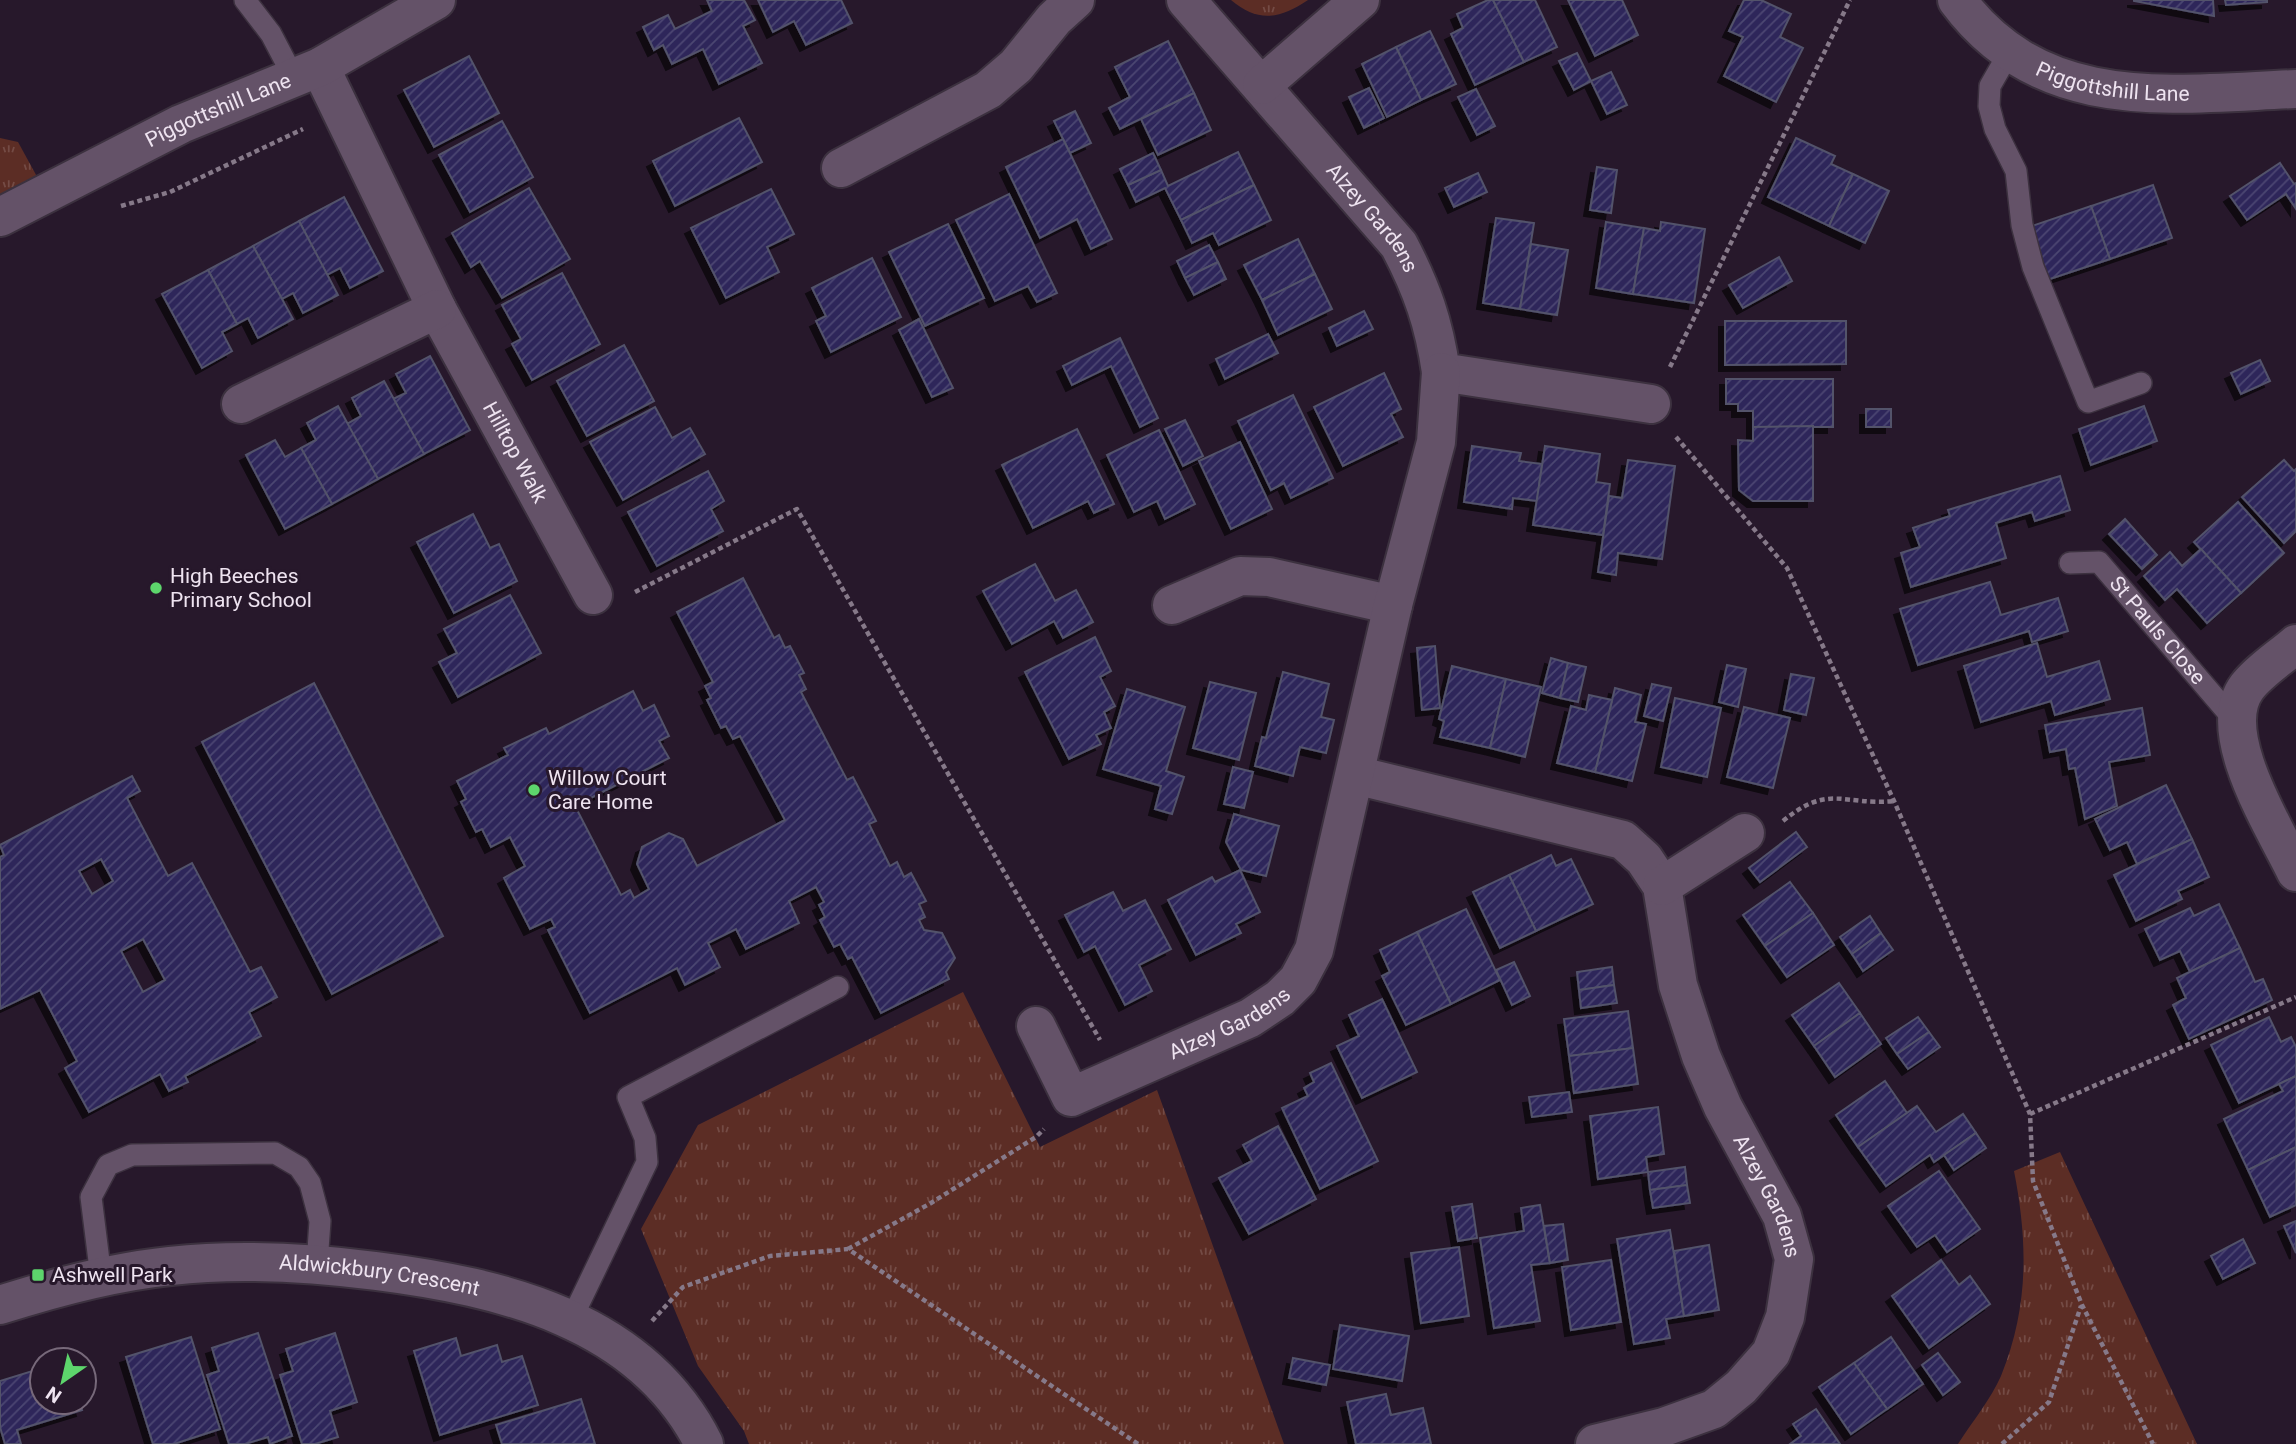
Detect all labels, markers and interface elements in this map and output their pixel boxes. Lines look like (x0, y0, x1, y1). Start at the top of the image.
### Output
street label: Piggottshill Lane (2032, 57, 2190, 106)
street label: Piggottshill Lane (141, 68, 294, 152)
street label: Alzey Gardens (1321, 158, 1423, 276)
street label: Hilltop Walk (478, 398, 553, 507)
place label: High Beeches Primary School (170, 564, 312, 612)
street label: St Pauls Close (2105, 571, 2210, 689)
marker: High Beeches Primary School (148, 580, 164, 596)
place label: Willow Court Care Home (548, 766, 667, 814)
marker: Willow Court Care Home (526, 782, 542, 798)
street label: Alzey Gardens (1165, 983, 1295, 1064)
street label: Alzey Gardens (1728, 1131, 1805, 1260)
street label: Aldwickbury Crescent (278, 1250, 482, 1301)
place label: Ashwell Park (52, 1263, 173, 1287)
marker: Ashwell Park (30, 1267, 46, 1283)
north arrow (28, 1346, 98, 1416)
text: N (42, 1381, 66, 1408)

